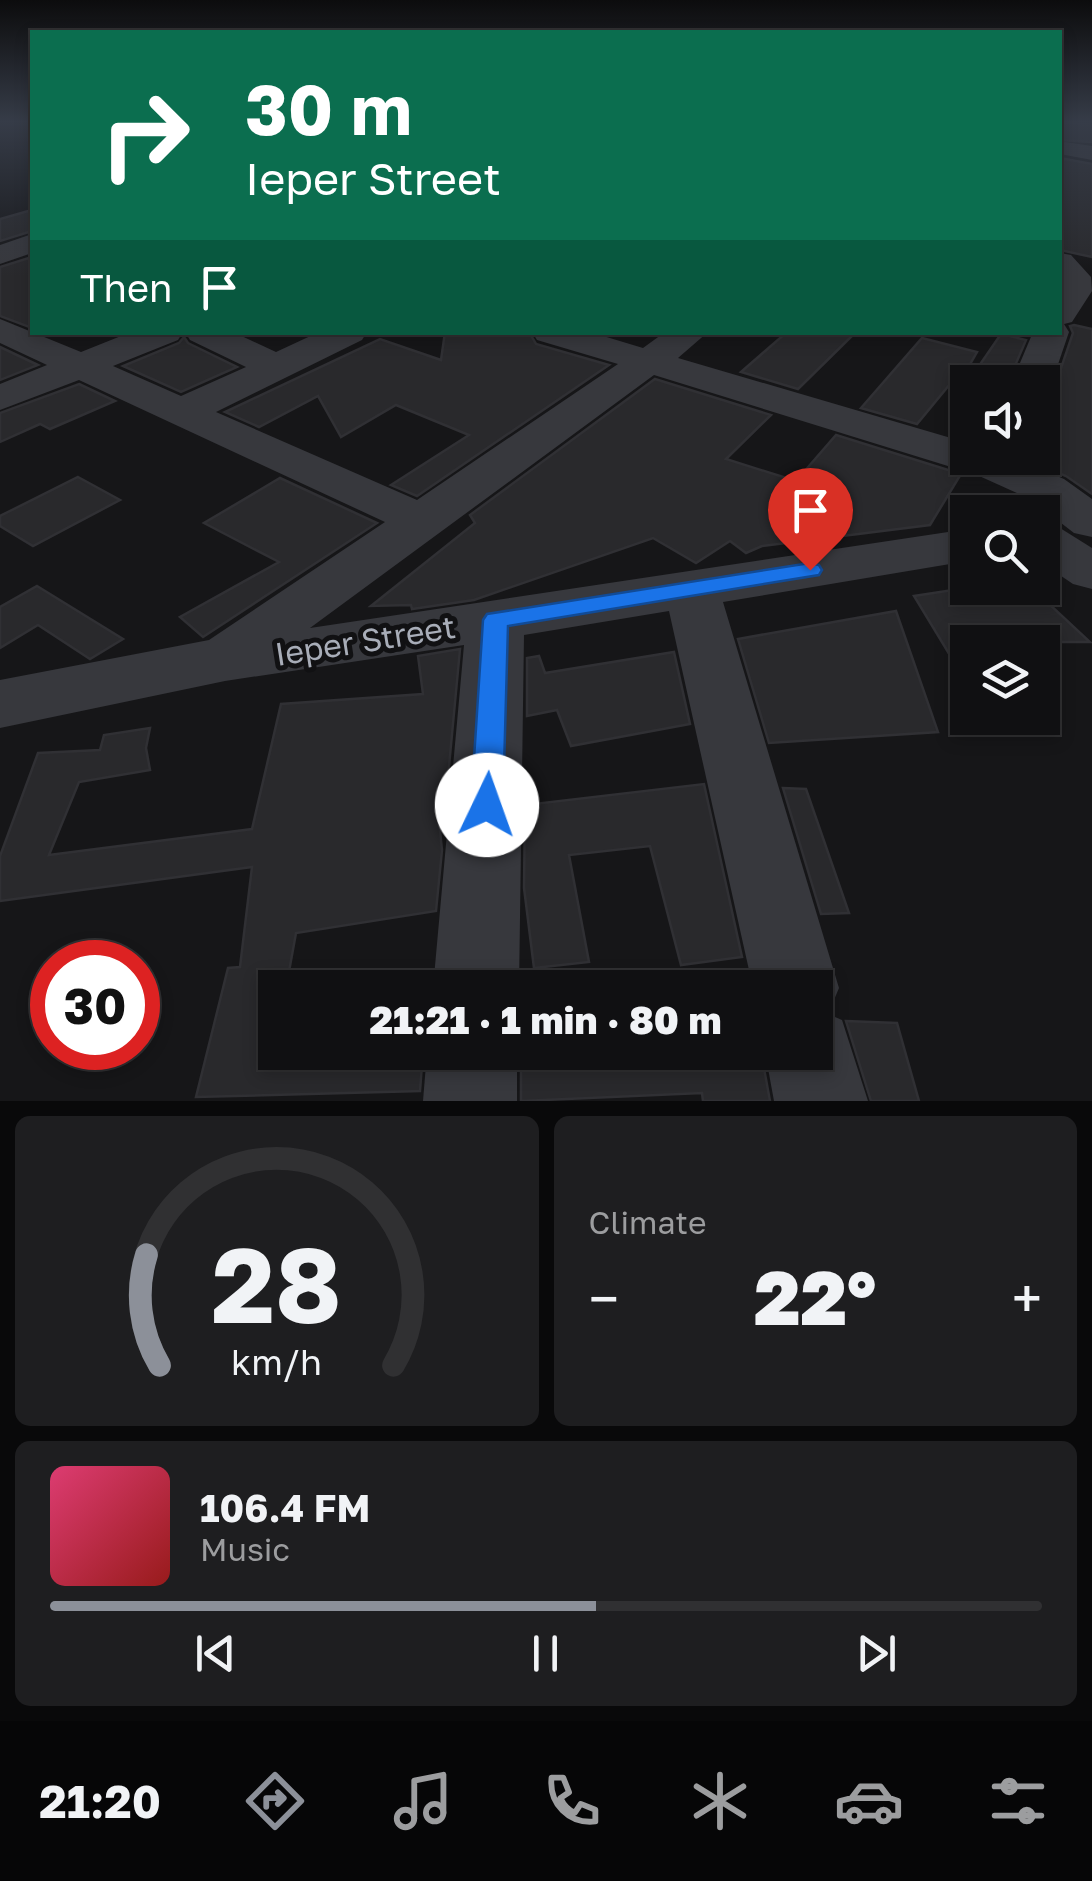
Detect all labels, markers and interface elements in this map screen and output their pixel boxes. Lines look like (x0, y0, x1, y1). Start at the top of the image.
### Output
text: 30 m (245, 66, 412, 150)
icon: right (80, 70, 210, 200)
text: Ieper Street (245, 151, 501, 205)
icon: arrive (192, 260, 247, 315)
text: Then (80, 265, 172, 310)
map controls (950, 365, 1060, 735)
button: sound (950, 365, 1060, 475)
pin (768, 468, 853, 571)
icon: arrive (783, 483, 838, 538)
button: search (950, 495, 1060, 605)
street label: Ieper Street (272, 607, 458, 673)
button: layers (950, 625, 1060, 735)
position arrow (435, 753, 539, 857)
speed limit sign: 30 (30, 940, 160, 1070)
text: 21:21 · 1 min · 80 m (370, 997, 721, 1042)
text: Climate (589, 1203, 707, 1241)
text: 28 (212, 1221, 342, 1346)
text: 22° (754, 1251, 876, 1342)
text: − (589, 1265, 619, 1331)
text: + (1012, 1265, 1042, 1331)
text: km/h (231, 1340, 322, 1383)
text: 106.4 FM (200, 1485, 370, 1530)
text: Music (200, 1530, 290, 1568)
icon: previous (188, 1626, 243, 1681)
icon: pause (518, 1626, 573, 1681)
icon: next (849, 1626, 904, 1681)
icon: directions (240, 1766, 310, 1836)
icon: music (388, 1766, 458, 1836)
icon: phone (537, 1766, 607, 1836)
icon: climate (685, 1766, 755, 1836)
icon: car (834, 1766, 904, 1836)
icon: filters (983, 1766, 1053, 1836)
text: 21:20 (39, 1774, 161, 1828)

